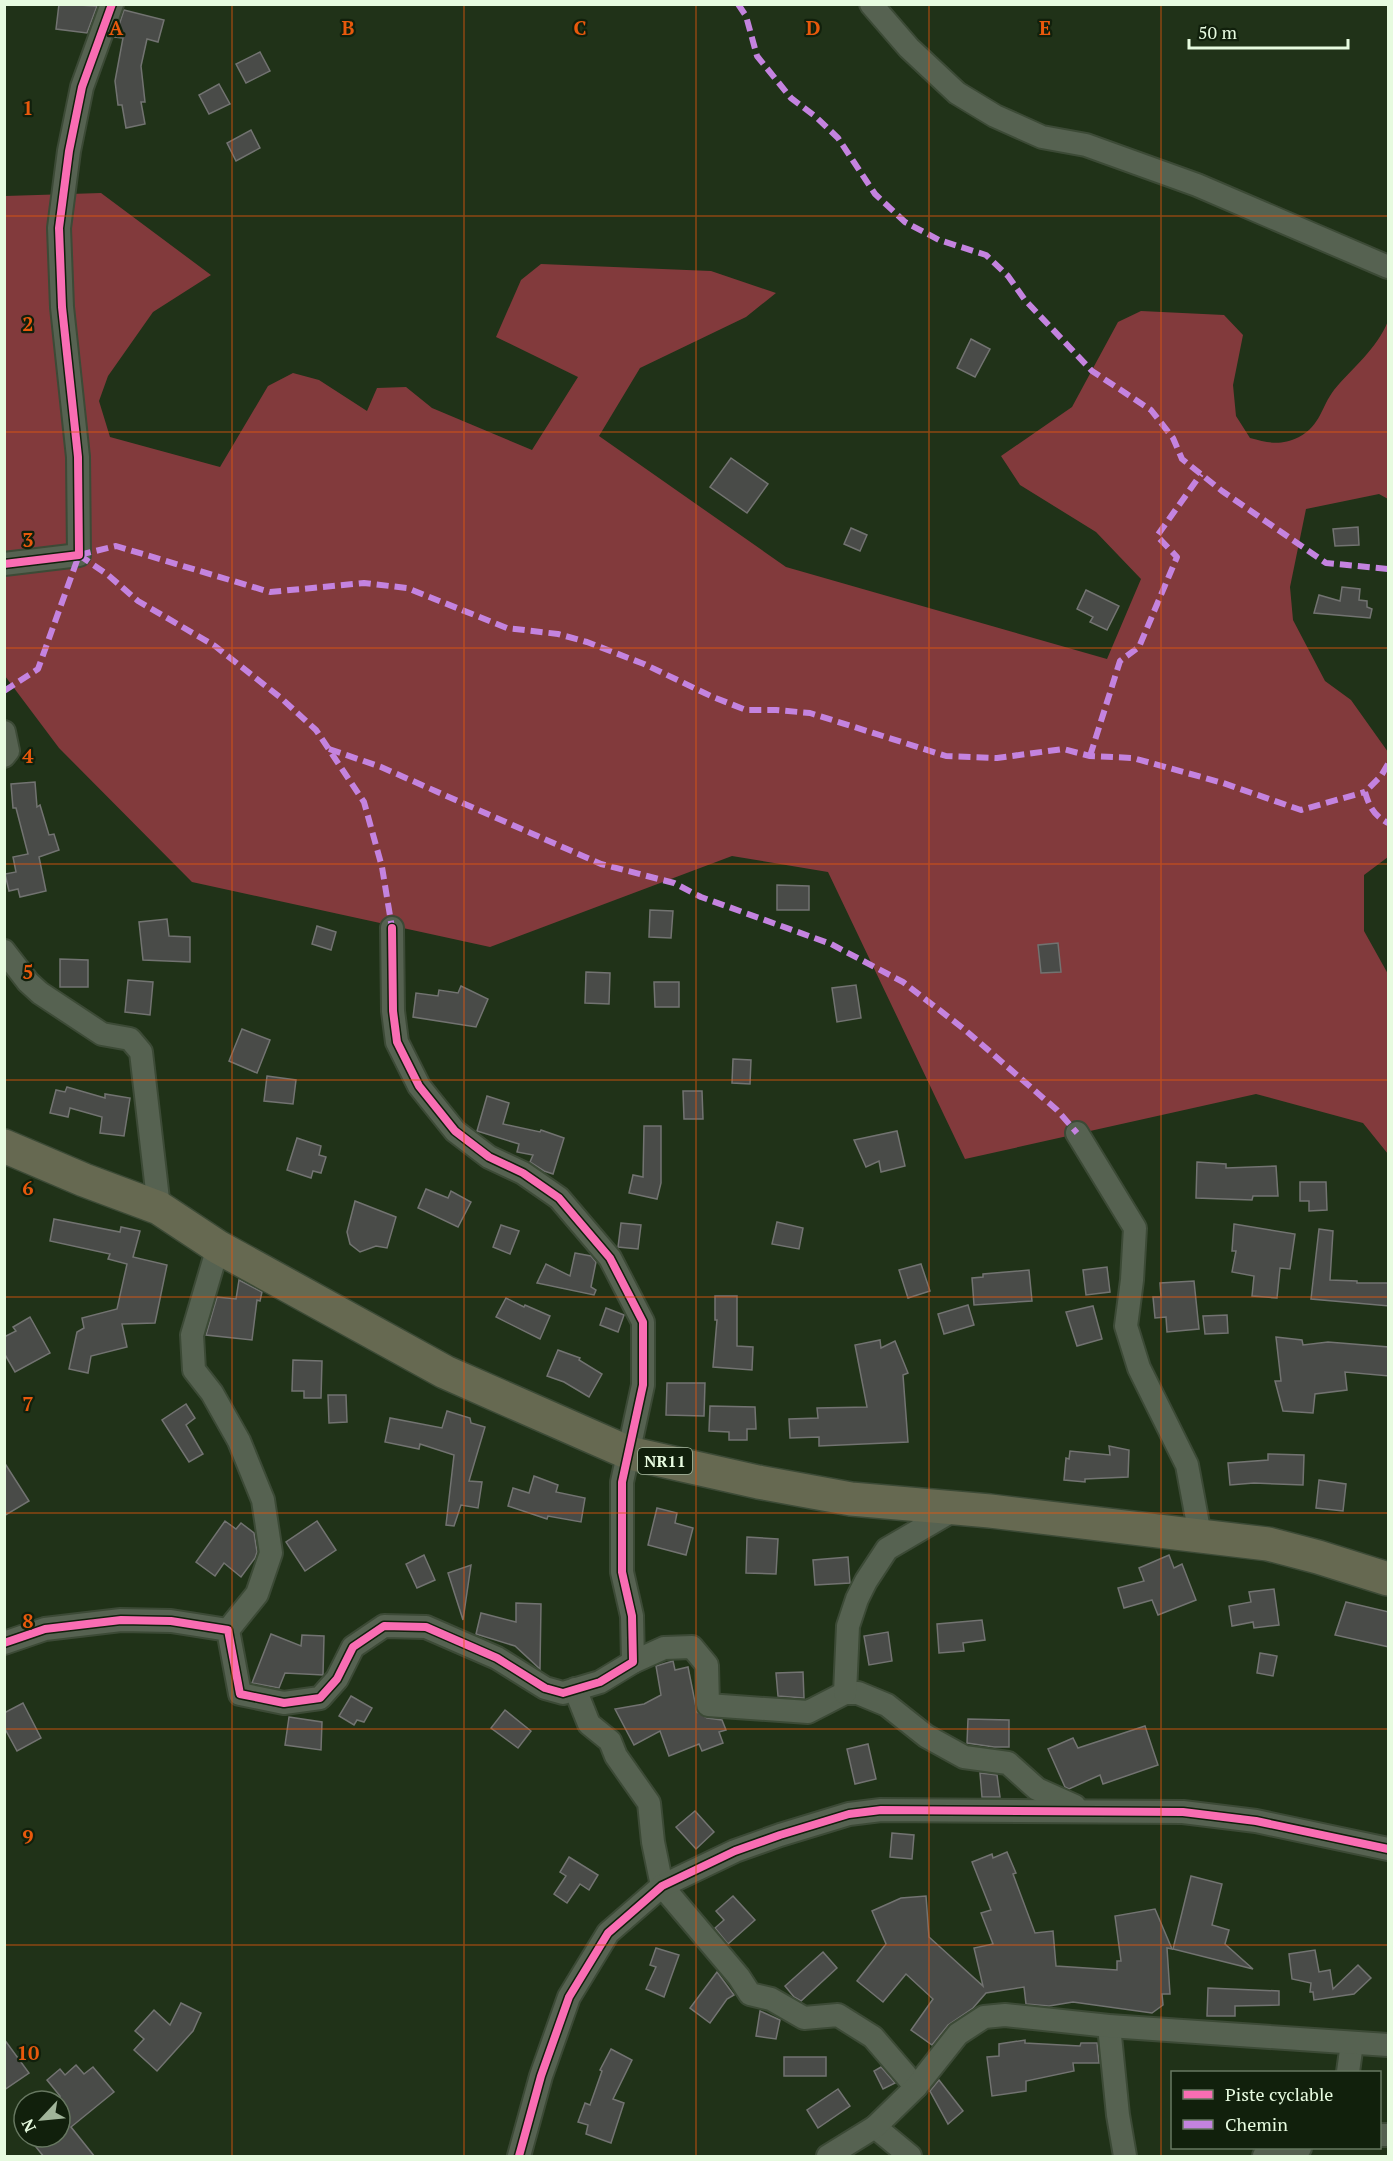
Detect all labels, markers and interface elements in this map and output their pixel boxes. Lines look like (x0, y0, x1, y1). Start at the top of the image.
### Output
scale bar (1189, 12, 1348, 50)
text: A (109, 14, 124, 41)
text: B (342, 14, 355, 41)
text: C (573, 14, 587, 41)
text: D (806, 14, 820, 41)
text: E (1039, 14, 1051, 41)
text: 50 m (1198, 20, 1238, 44)
text: 1 (22, 94, 34, 121)
text: 2 (22, 310, 34, 337)
text: 3 (22, 526, 34, 553)
text: 4 (22, 742, 34, 769)
text: 5 (22, 958, 34, 985)
text: 6 (22, 1174, 34, 1201)
text: 7 (22, 1390, 34, 1417)
road number: NR11 (638, 1448, 692, 1474)
text: 8 (22, 1607, 34, 1634)
text: 9 (22, 1823, 34, 1850)
text: 10 (17, 2039, 39, 2066)
legend (1171, 2071, 1381, 2149)
text: Piste cyclable (1225, 2082, 1333, 2106)
north arrow (12, 2089, 72, 2149)
text: Chemin (1225, 2112, 1288, 2136)
text: N (16, 2115, 41, 2136)

